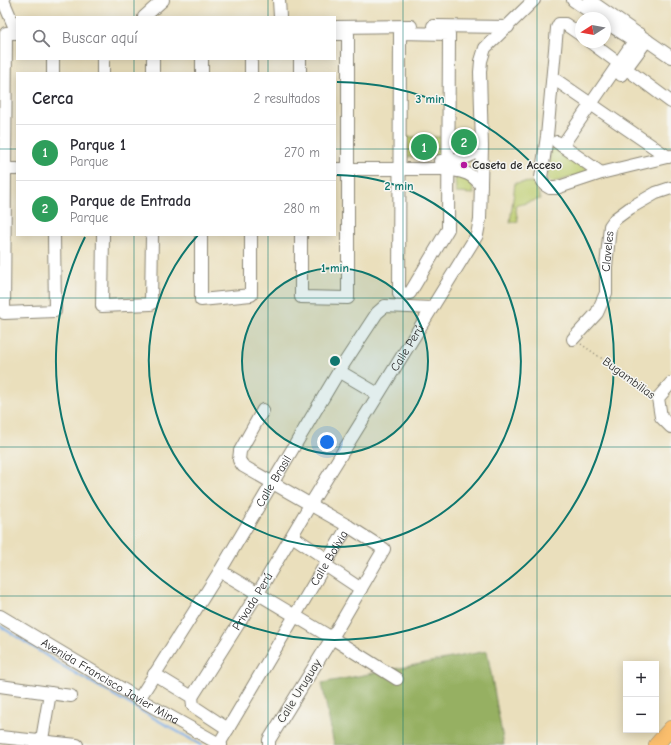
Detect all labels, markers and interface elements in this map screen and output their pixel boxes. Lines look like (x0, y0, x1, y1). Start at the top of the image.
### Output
north arrow (575, 12, 611, 48)
search box (16, 16, 336, 60)
icon: search (30, 27, 52, 49)
text: Buscar aquí (62, 29, 138, 47)
text: Cerca (32, 89, 74, 108)
text: 2 resultados (253, 91, 320, 106)
text: 3 min (415, 92, 445, 106)
pin: 2 (451, 127, 477, 157)
pin: 1 (411, 132, 437, 162)
text: Parque 1 (70, 136, 126, 154)
text: 1 (42, 145, 48, 160)
text: 270 m (284, 145, 320, 160)
text: Parque (70, 154, 108, 169)
place label: Caseta de Acceso (472, 158, 562, 172)
marker: Caseta de Acceso (459, 160, 469, 170)
text: 2 min (384, 179, 414, 193)
text: Parque de Entrada (70, 192, 191, 210)
text: 2 (42, 201, 48, 216)
text: 280 m (283, 201, 320, 216)
text: Parque (70, 210, 108, 225)
street label: Claveles (599, 230, 616, 272)
text: 1 min (321, 261, 349, 275)
street label: Calle Perú (387, 322, 427, 374)
centre of rings (328, 354, 342, 368)
street label: Bugambilias (600, 354, 658, 402)
your location (317, 432, 337, 452)
street label: Calle Brasil (253, 453, 294, 509)
street label: Calle Bolivia (307, 528, 351, 588)
street label: Privada Perú (229, 570, 275, 633)
street label: Avenida Francisco Javier Mina (39, 635, 182, 727)
street label: Calle Uruguay (274, 656, 324, 725)
map controls (623, 661, 659, 733)
button: + (623, 661, 659, 697)
button: − (623, 697, 659, 733)

